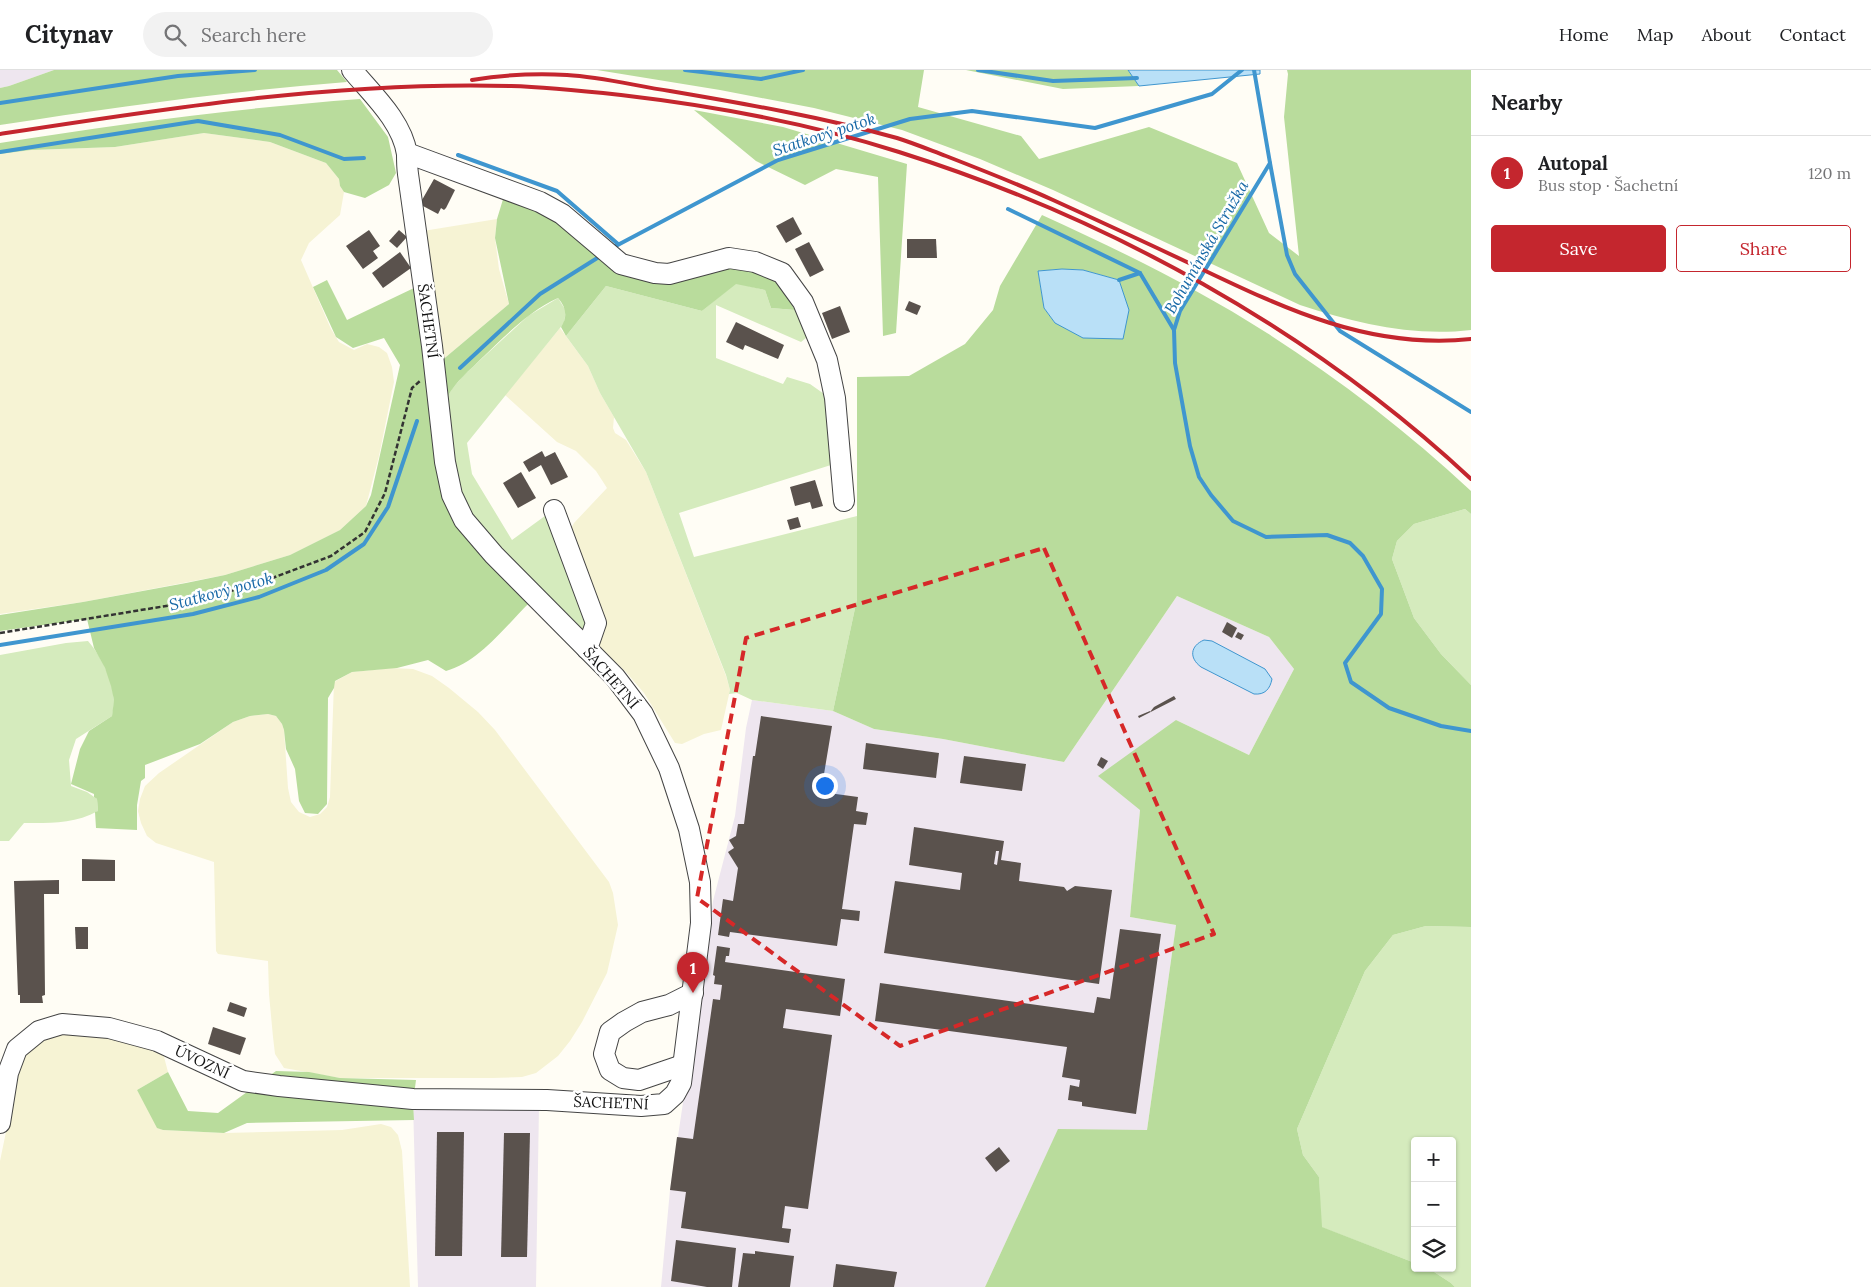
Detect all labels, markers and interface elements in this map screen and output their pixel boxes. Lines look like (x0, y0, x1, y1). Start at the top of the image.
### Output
search box (143, 12, 493, 57)
text: Citynav (25, 19, 113, 50)
icon: search (161, 21, 189, 49)
text: Search here (201, 23, 306, 47)
text: Home (1559, 23, 1609, 46)
text: Map (1637, 23, 1673, 46)
text: About (1701, 23, 1751, 46)
text: Contact (1779, 23, 1846, 46)
text: Nearby (1491, 89, 1562, 116)
water label: Statkový potok (770, 108, 878, 160)
text: Autopal (1538, 151, 1608, 175)
text: 1 (1504, 163, 1510, 183)
text: 120 m (1808, 163, 1851, 183)
text: Bus stop · Šachetní (1538, 175, 1678, 195)
water label: Bohumínská Stružka (1160, 177, 1252, 317)
button: Save (1491, 225, 1666, 272)
button: Share (1676, 225, 1851, 272)
street label: ŠACHETNÍ (414, 282, 443, 360)
water label: Statkový potok (167, 568, 275, 614)
street label: ŠACHETNÍ (579, 643, 643, 712)
your location (812, 773, 838, 799)
pin: 1 (677, 952, 709, 993)
street label: ÚVOZNÍ (172, 1041, 233, 1082)
street label: ŠACHETNÍ (573, 1092, 649, 1113)
map controls (1411, 1137, 1456, 1272)
button: + (1411, 1137, 1456, 1182)
button: − (1411, 1182, 1456, 1227)
button: layers (1411, 1227, 1456, 1272)

